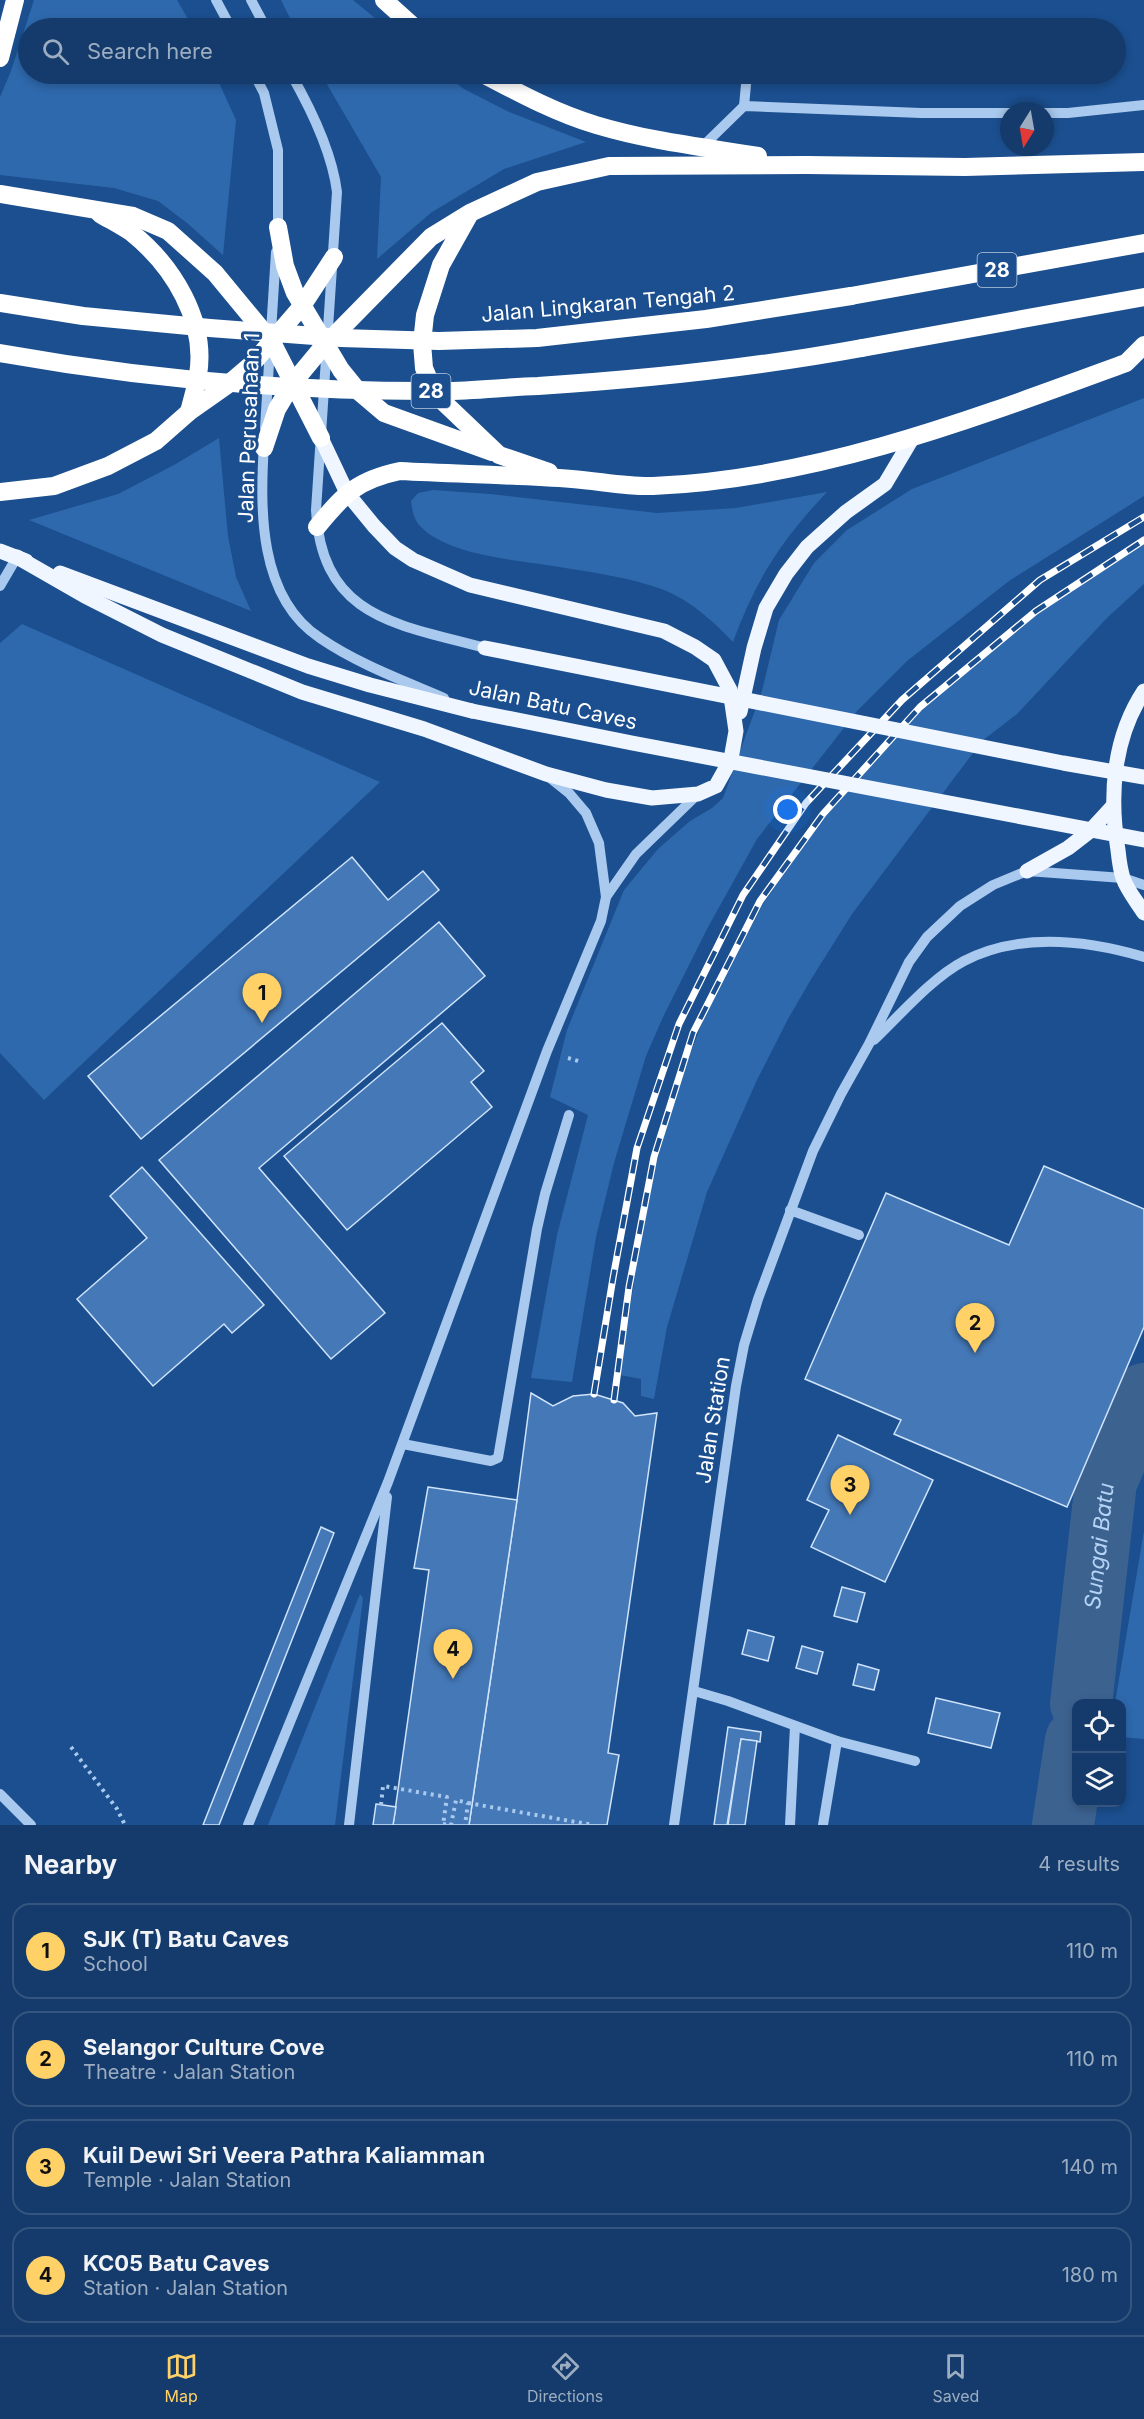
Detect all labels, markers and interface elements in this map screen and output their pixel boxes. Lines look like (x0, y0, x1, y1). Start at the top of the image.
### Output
search box (18, 18, 1126, 84)
icon: search (39, 35, 72, 68)
text: Search here (87, 38, 213, 64)
north arrow (1000, 102, 1054, 156)
road number: 28 (978, 253, 1016, 287)
street label: Jalan Lingkaran Tengah 2 (480, 280, 736, 327)
street label: Jalan Perusahaan 1 (233, 332, 264, 524)
road number: 28 (412, 374, 450, 408)
street label: Jalan Batu Caves (467, 674, 639, 735)
your location (773, 795, 802, 824)
pin: 1 (242, 974, 282, 1023)
pin: 2 (956, 1304, 994, 1353)
street label: Jalan Station (690, 1355, 735, 1485)
pin: 3 (830, 1466, 870, 1515)
water label: Sungai Batu (1079, 1482, 1119, 1610)
pin: 4 (434, 1630, 472, 1679)
map controls (1072, 1699, 1126, 1807)
button: locate (1072, 1699, 1126, 1753)
button: layers (1072, 1753, 1126, 1807)
text: Nearby (24, 1849, 117, 1880)
text: 4 results (1038, 1852, 1120, 1876)
text: SJK (T) Batu Caves (83, 1926, 289, 1952)
text: 1 (41, 1939, 50, 1963)
text: 110 m (1066, 1939, 1118, 1963)
text: School (83, 1952, 148, 1976)
text: Selangor Culture Cove (83, 2034, 325, 2060)
text: 2 (39, 2047, 52, 2071)
text: 110 m (1066, 2047, 1118, 2071)
text: Theatre · Jalan Station (83, 2060, 295, 2084)
text: Kuil Dewi Sri Veera Pathra Kaliamman (83, 2142, 485, 2168)
text: 3 (39, 2155, 52, 2179)
text: 140 m (1061, 2155, 1118, 2179)
text: Temple · Jalan Station (83, 2168, 291, 2192)
text: KC05 Batu Caves (83, 2250, 270, 2276)
text: 4 (39, 2263, 52, 2287)
text: 180 m (1062, 2263, 1118, 2287)
text: Station · Jalan Station (83, 2276, 288, 2300)
tab: Map (165, 2350, 198, 2406)
tab: Directions (527, 2350, 603, 2406)
tab: Saved (933, 2350, 979, 2406)

